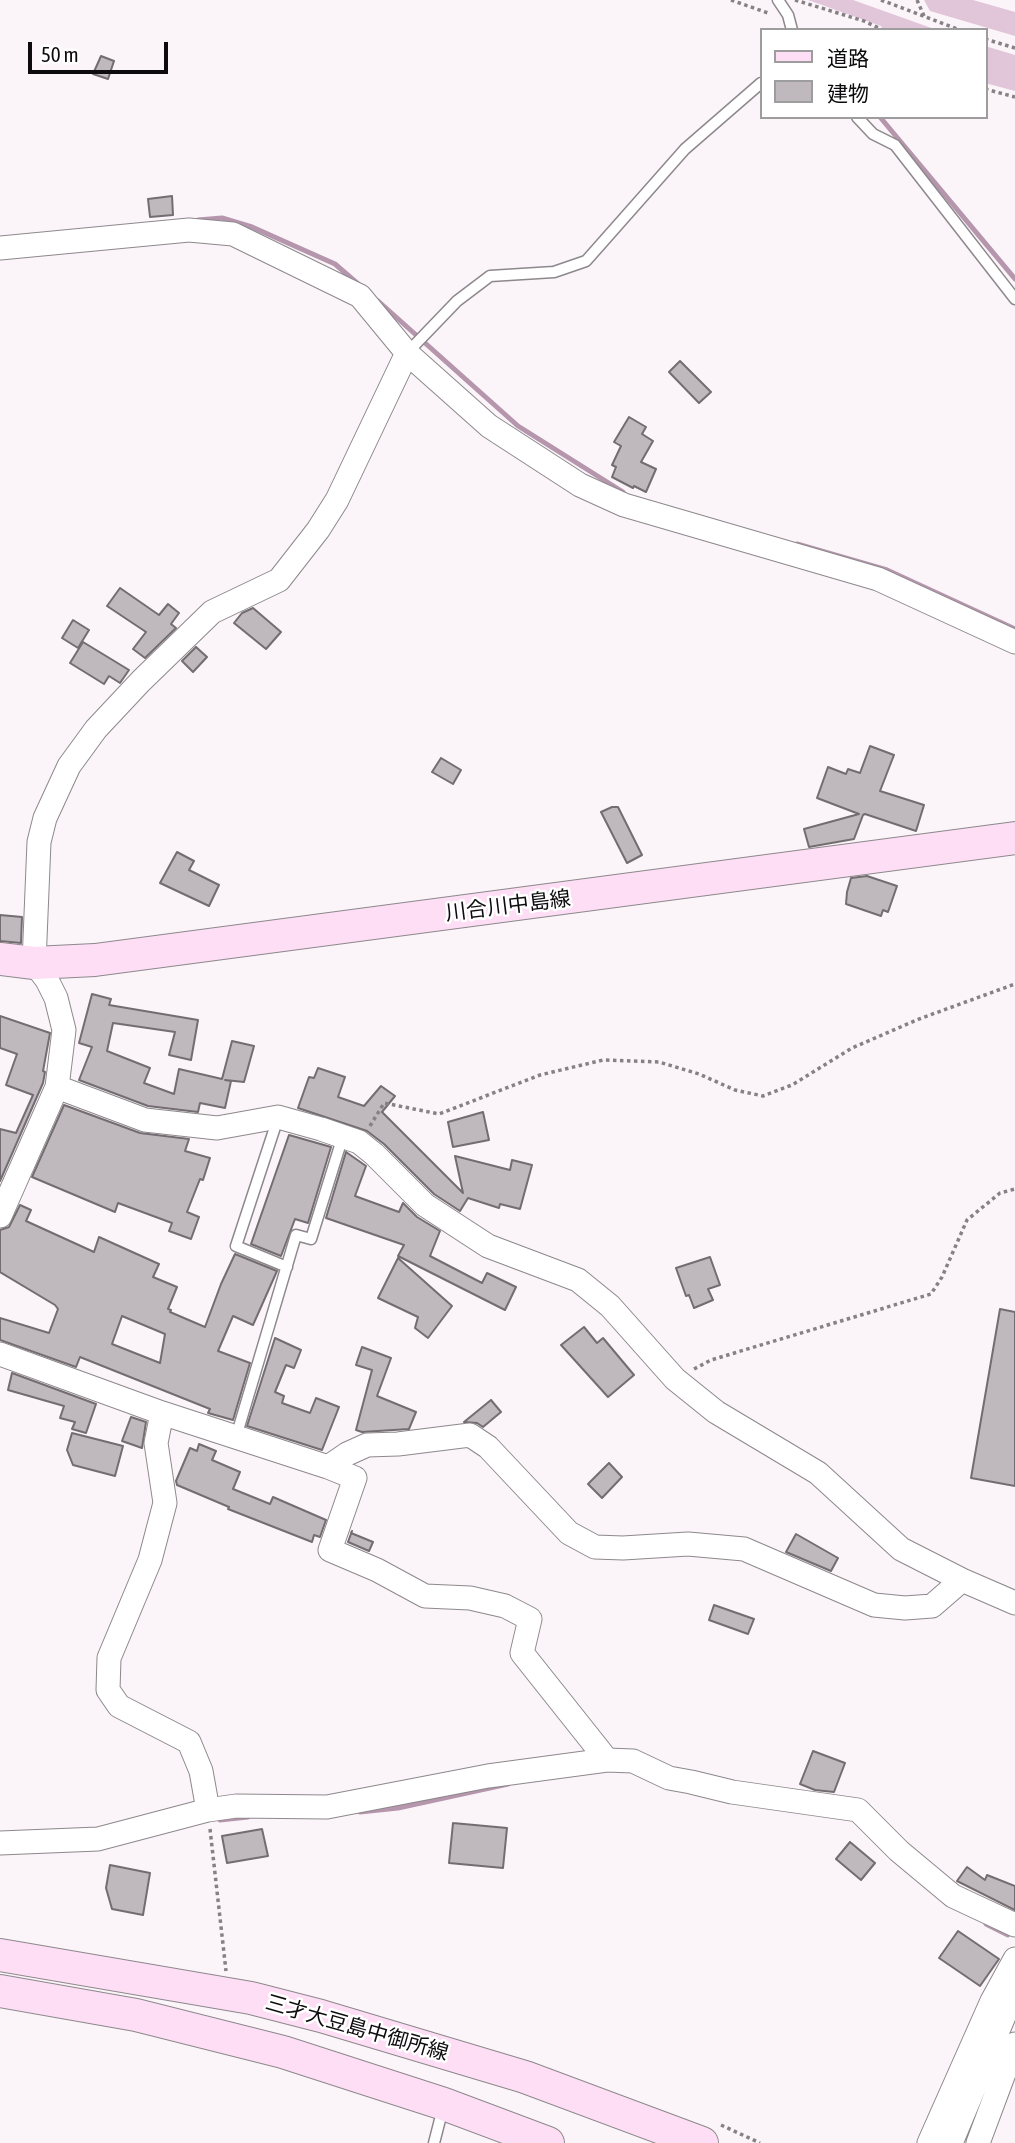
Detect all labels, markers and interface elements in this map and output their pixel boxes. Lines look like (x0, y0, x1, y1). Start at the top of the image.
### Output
scale bar (32, 28, 172, 72)
legend (760, 28, 987, 119)
text: 50 m (41, 42, 79, 66)
text: 道路 (827, 46, 869, 70)
text: 建物 (827, 81, 869, 105)
street label: 川合川中島線 (444, 886, 572, 926)
street label: 三才大豆島中御所線 (263, 1990, 451, 2066)

